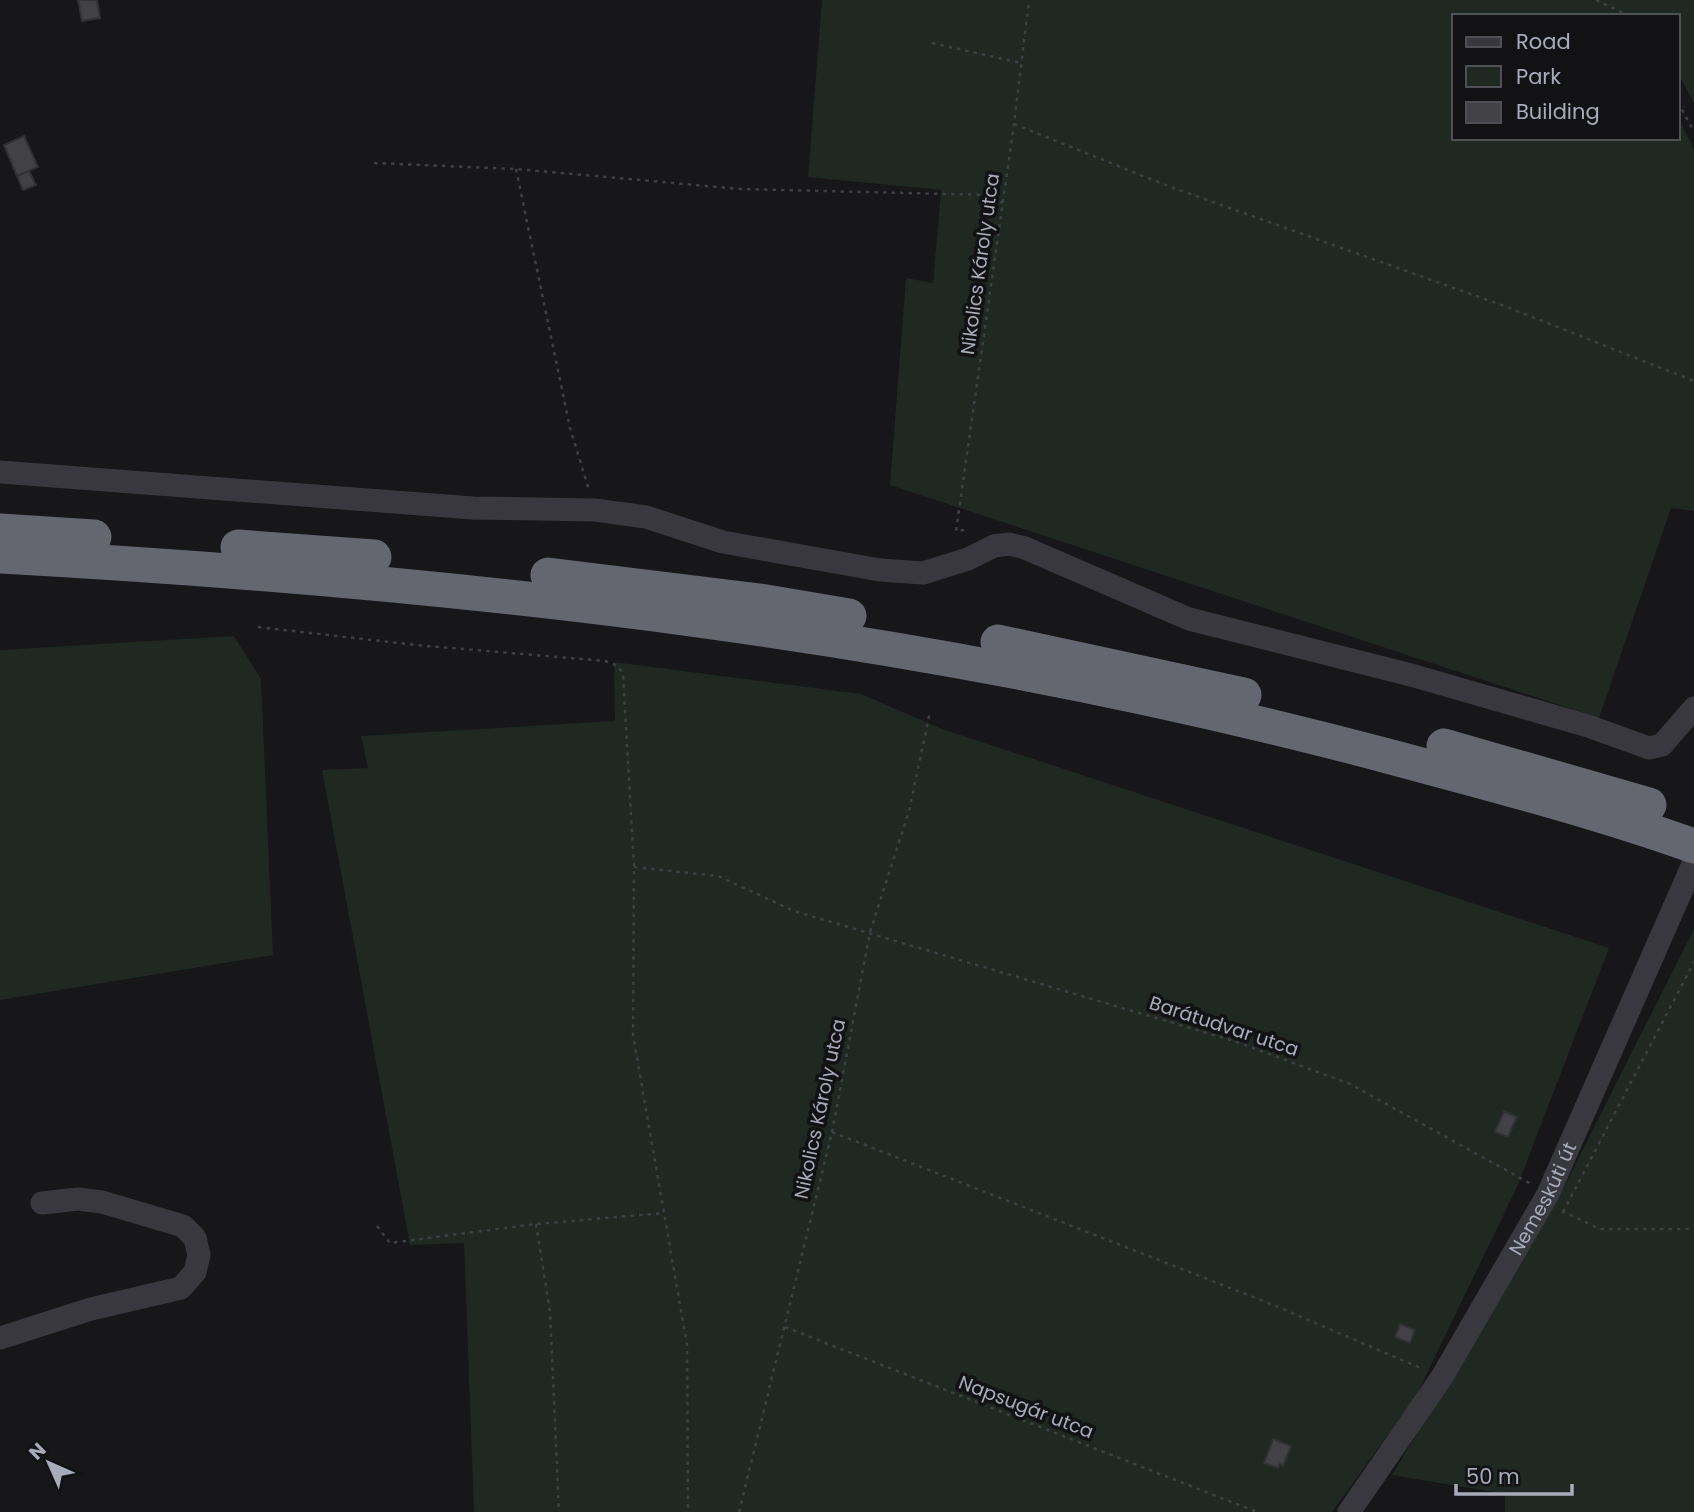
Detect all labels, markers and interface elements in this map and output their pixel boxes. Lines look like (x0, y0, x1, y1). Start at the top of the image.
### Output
legend (1452, 14, 1680, 140)
text: Road (1516, 27, 1571, 56)
text: Park (1516, 62, 1561, 91)
text: Building (1516, 97, 1600, 126)
street label: Nikolics Károly utca (954, 171, 1006, 357)
street label: Barátudvar utca (1146, 989, 1302, 1063)
street label: Nikolics Károly utca (788, 1017, 852, 1201)
street label: Nemeskúti út (1502, 1138, 1583, 1260)
street label: Napsugár utca (955, 1369, 1097, 1445)
north arrow (14, 1428, 84, 1498)
text: N (23, 1437, 52, 1466)
scale bar (1456, 1452, 1572, 1496)
text: 50 m (1466, 1462, 1520, 1491)

